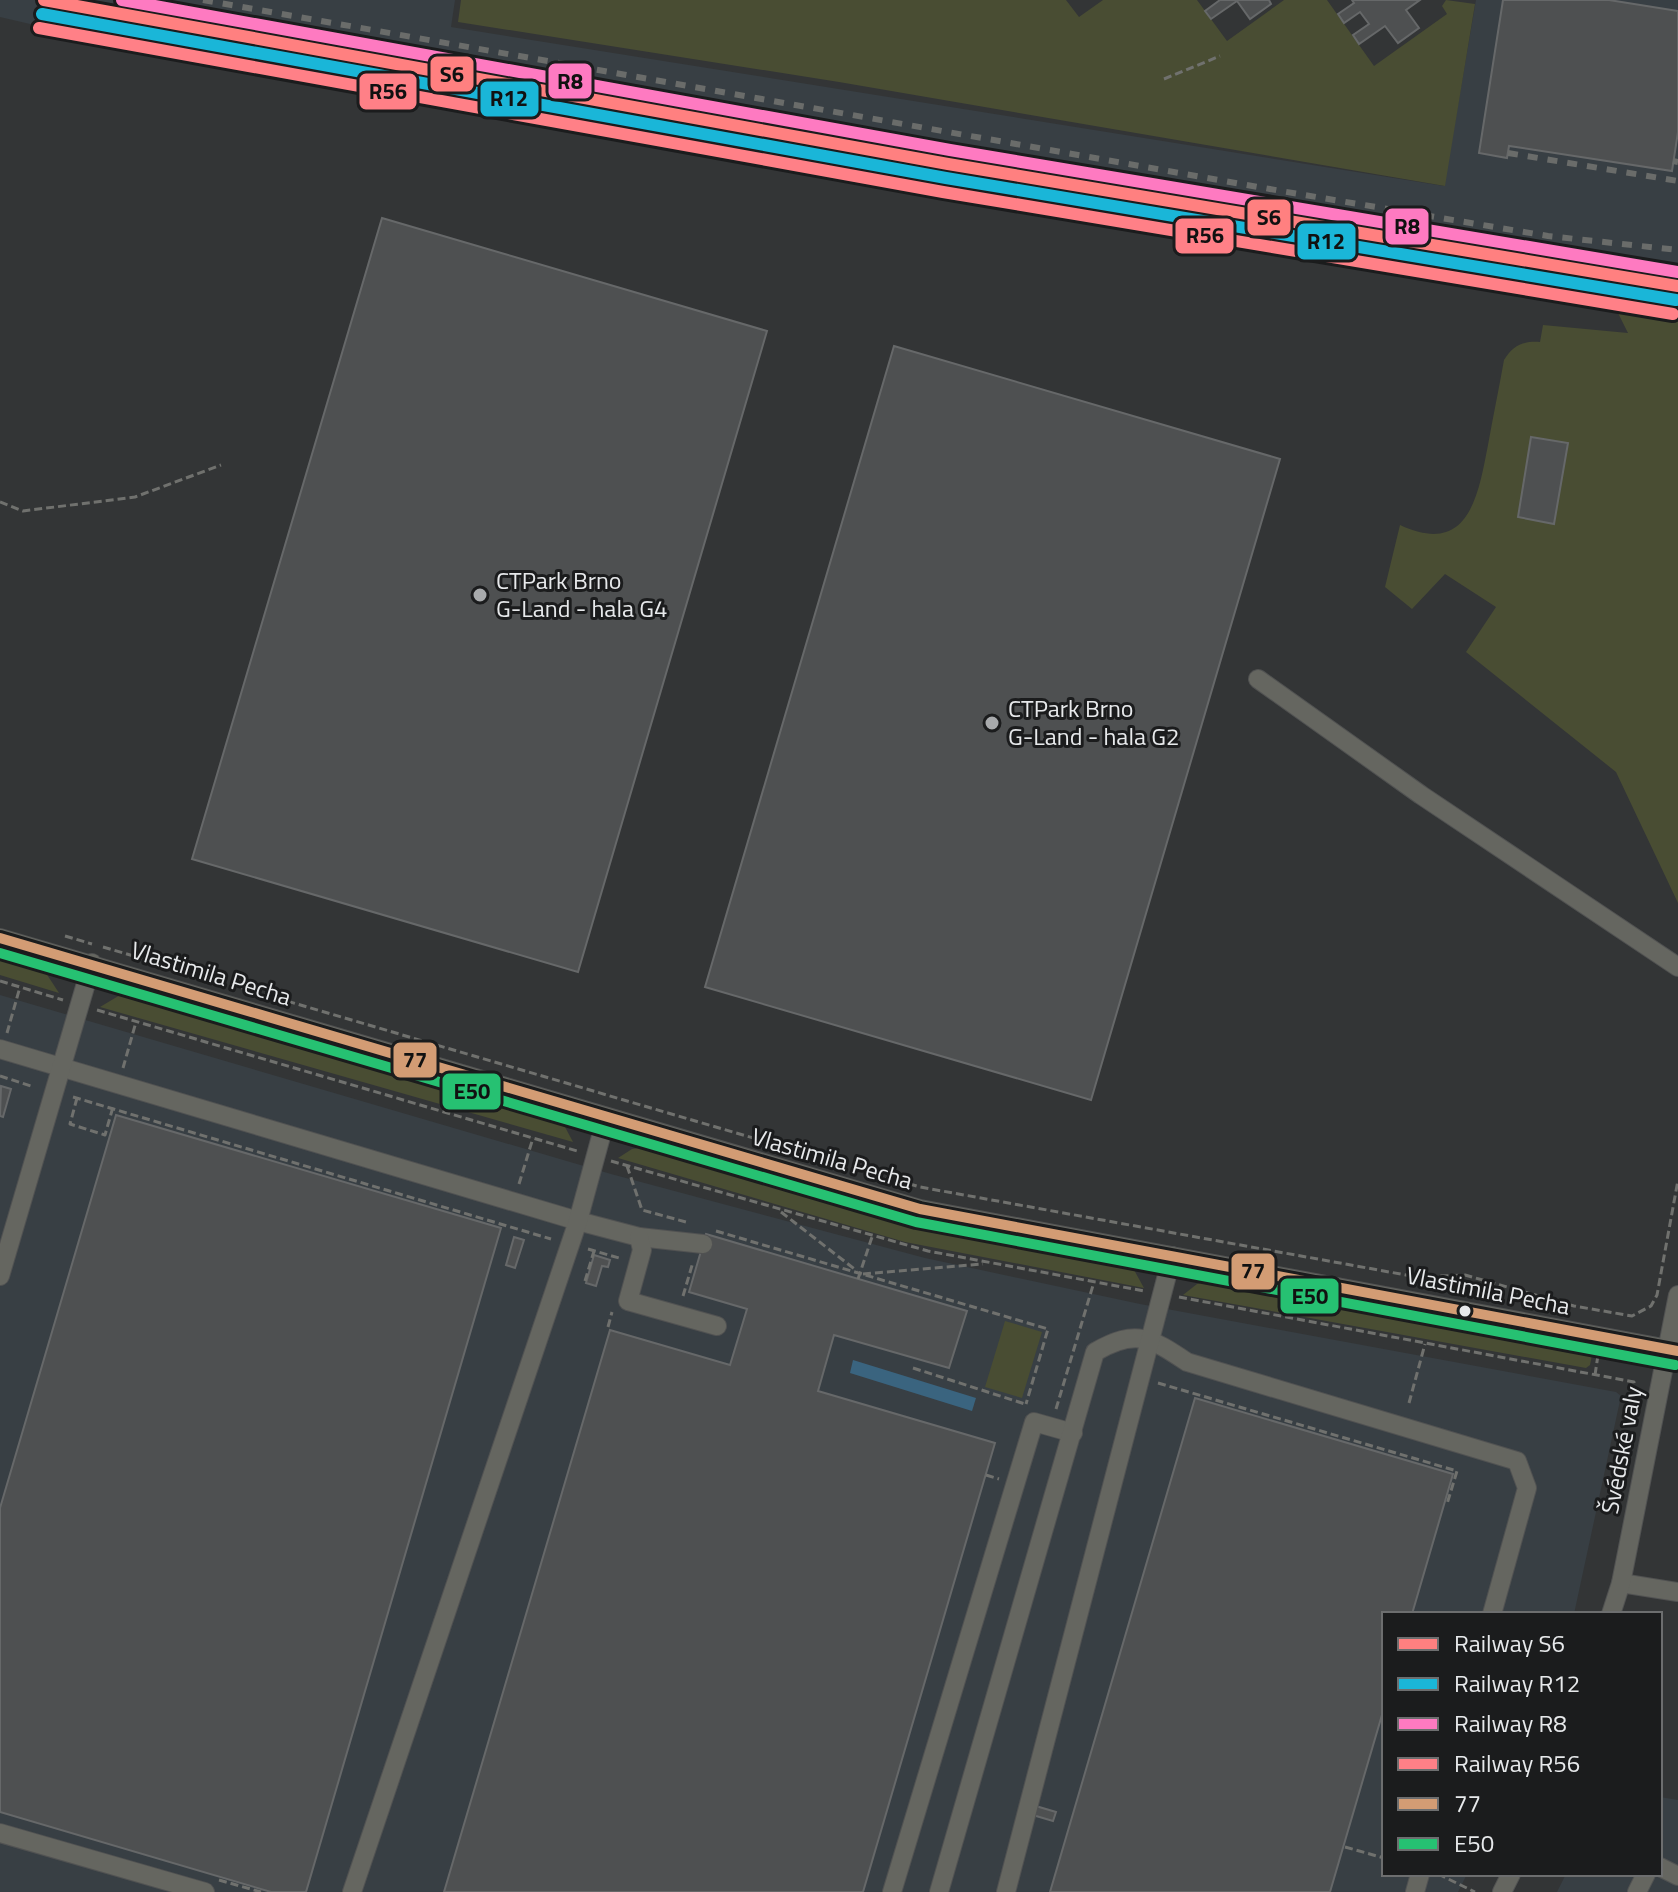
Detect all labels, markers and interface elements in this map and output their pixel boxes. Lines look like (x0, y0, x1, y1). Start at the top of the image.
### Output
line badge: S6 (429, 55, 475, 93)
text: S6 (440, 57, 464, 91)
line badge: R8 (547, 62, 593, 100)
text: R8 (557, 64, 583, 98)
line badge: R56 (358, 72, 418, 111)
text: R56 (369, 74, 407, 108)
line badge: R12 (479, 80, 540, 118)
text: R12 (490, 81, 528, 115)
line badge: S6 (1246, 198, 1292, 237)
text: S6 (1257, 200, 1281, 234)
line badge: R8 (1384, 207, 1430, 246)
text: R8 (1394, 209, 1420, 243)
line badge: R56 (1174, 217, 1235, 255)
text: R56 (1186, 218, 1224, 252)
line badge: R12 (1296, 222, 1357, 261)
text: R12 (1307, 224, 1345, 258)
place label: CTPark Brno G-Land - hala G4 (496, 562, 667, 626)
marker: CTPark Brno G-Land - hala G4 (471, 586, 489, 604)
place label: CTPark Brno G-Land - hala G2 (1008, 690, 1179, 754)
marker: CTPark Brno G-Land - hala G2 (983, 714, 1001, 732)
street label: Vlastimila Pecha (127, 932, 296, 1015)
line badge: 77 (392, 1041, 438, 1079)
text: 77 (403, 1043, 427, 1077)
line badge: E50 (441, 1072, 502, 1111)
text: E50 (454, 1074, 490, 1108)
street label: Vlastimila Pecha (747, 1118, 917, 1198)
line badge: 77 (1230, 1252, 1276, 1291)
text: 77 (1241, 1254, 1265, 1288)
street label: Vlastimila Pecha (1403, 1256, 1573, 1324)
line badge: E50 (1279, 1277, 1340, 1315)
text: E50 (1292, 1279, 1328, 1313)
unlabelled marker (1457, 1303, 1473, 1319)
street label: Švédské valy (1591, 1383, 1651, 1517)
legend (1382, 1612, 1662, 1876)
text: Railway S6 (1454, 1625, 1565, 1661)
text: Railway R12 (1454, 1665, 1580, 1701)
text: Railway R8 (1454, 1705, 1567, 1741)
text: Railway R56 (1454, 1745, 1580, 1781)
text: 77 (1454, 1785, 1481, 1821)
text: E50 (1454, 1825, 1494, 1861)

